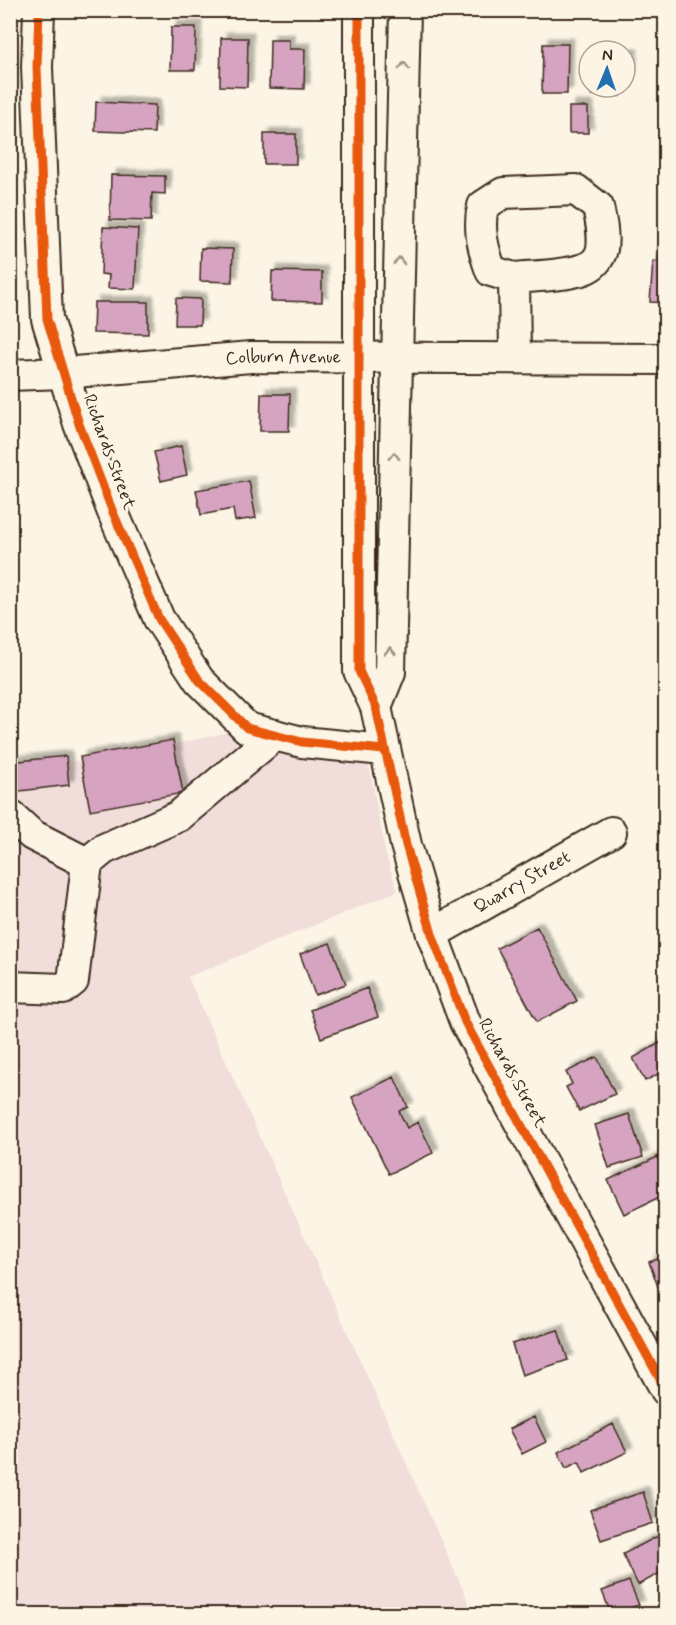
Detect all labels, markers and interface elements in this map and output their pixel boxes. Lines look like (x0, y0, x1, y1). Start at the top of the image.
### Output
north arrow (577, 39, 637, 99)
text: N (602, 45, 613, 66)
one-way arrow (397, 62, 410, 71)
one-way arrow (392, 257, 405, 266)
street label: Colburn Avenue (225, 345, 341, 371)
street label: Richards Street (77, 391, 141, 514)
one-way arrow (388, 452, 400, 461)
one-way arrow (384, 647, 396, 656)
street label: Quarry Street (470, 845, 575, 920)
street label: Richards Street (472, 1014, 552, 1132)

